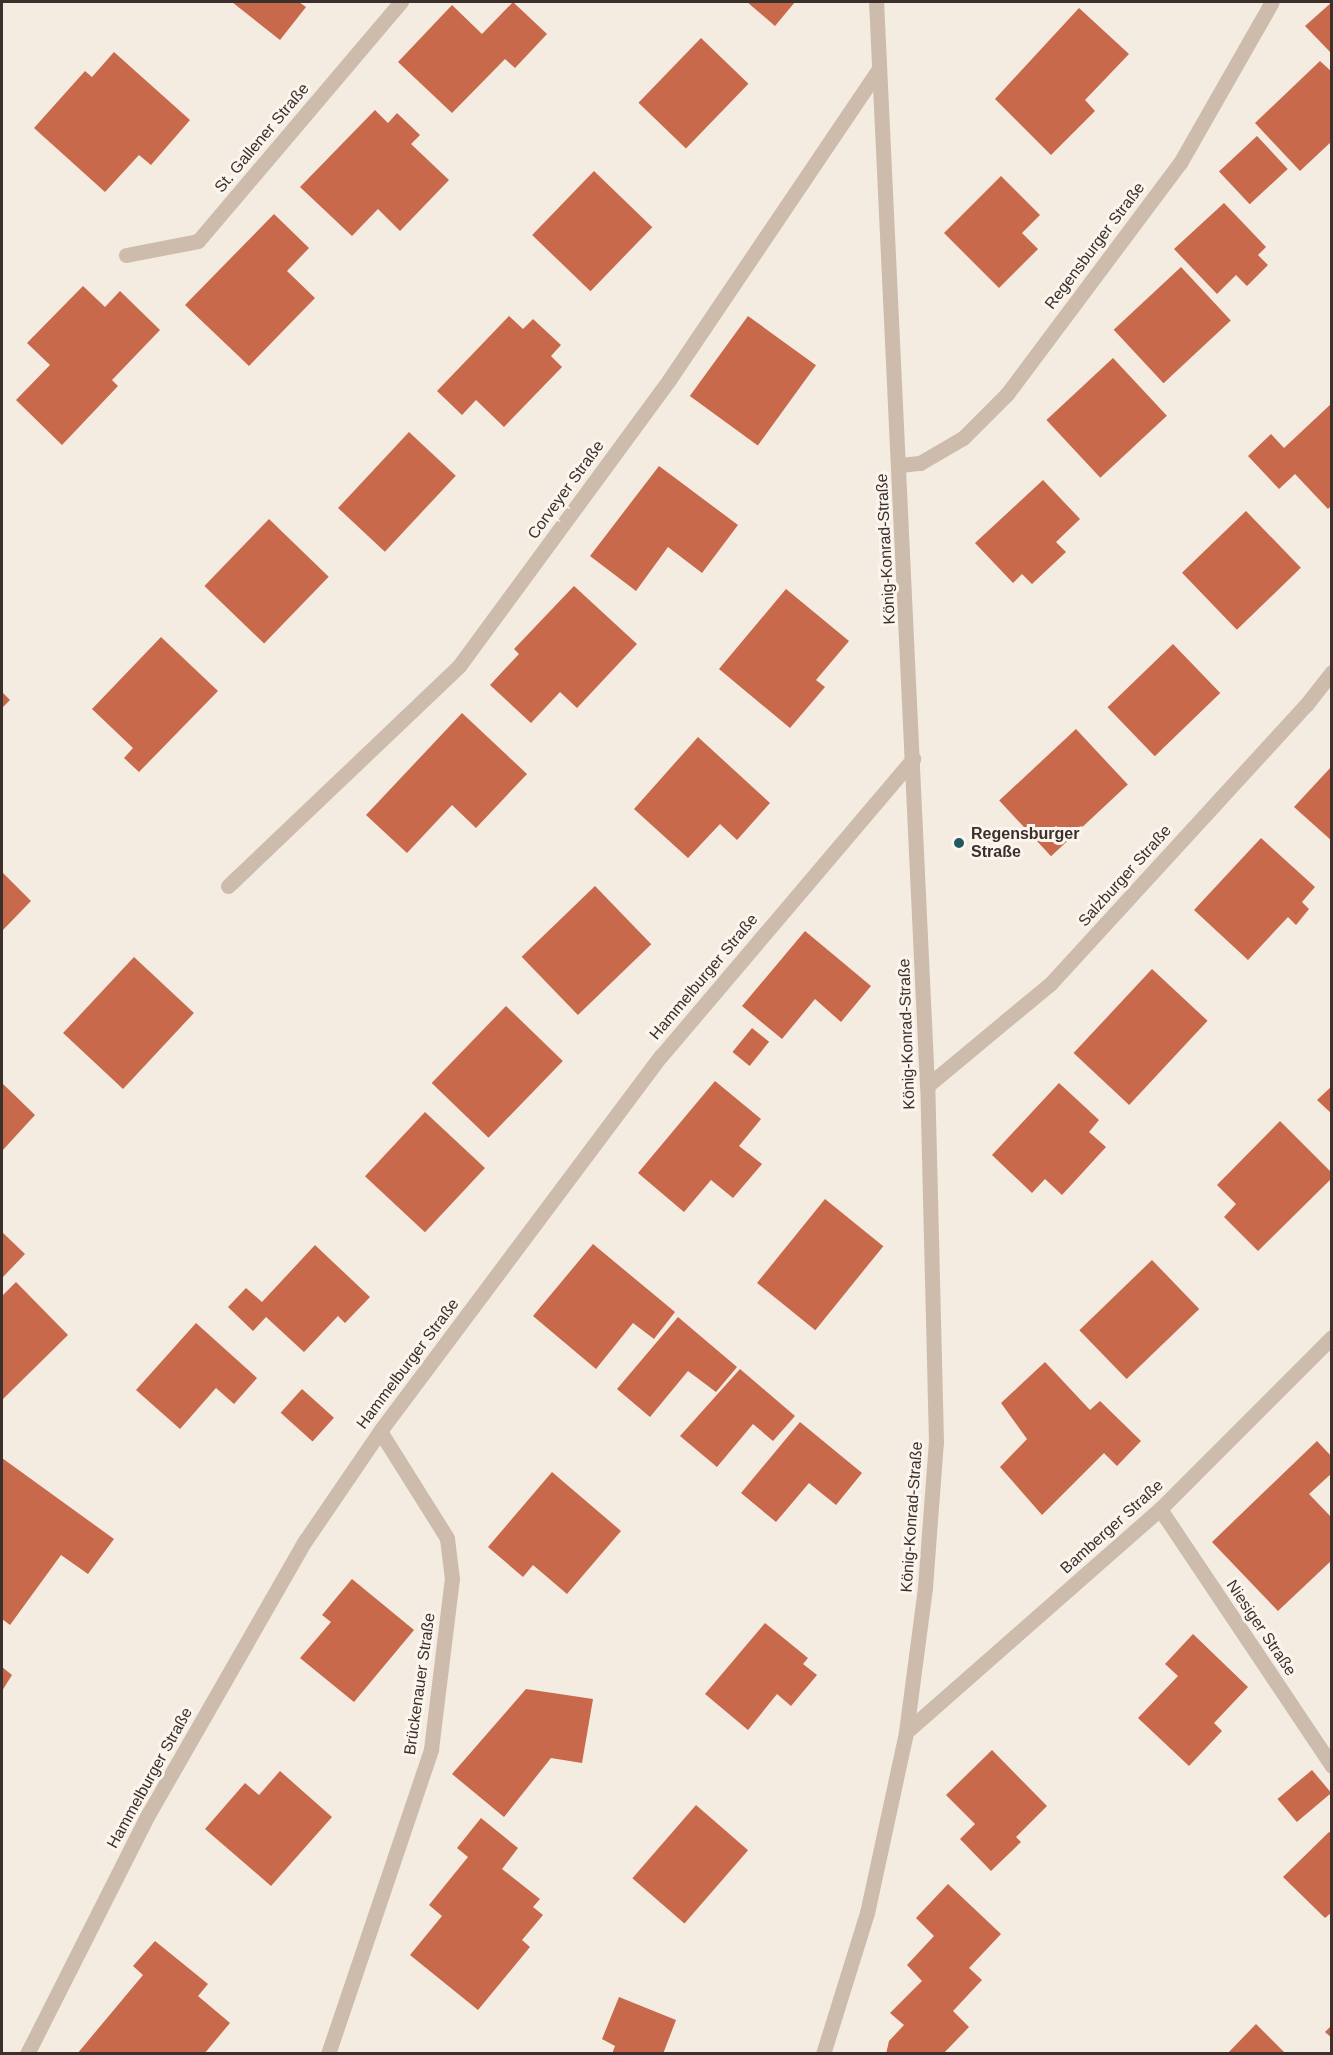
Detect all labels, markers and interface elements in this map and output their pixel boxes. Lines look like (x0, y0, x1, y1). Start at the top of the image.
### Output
street label: St. Gallener Straße (211, 79, 313, 197)
street label: Regensburger Straße (1041, 179, 1149, 313)
street label: Corveyer Straße (524, 437, 608, 543)
street label: König-Konrad-Straße (872, 473, 900, 625)
street label: Salzburger Straße (1074, 821, 1176, 931)
place label: Regensburger Straße (971, 824, 1079, 862)
marker: Regensburger Straße (952, 836, 966, 850)
street label: Hammelburger Straße (646, 910, 762, 1044)
street label: König-Konrad-Straße (895, 958, 919, 1110)
street label: Hammelburger Straße (353, 1295, 463, 1433)
street label: König-Konrad-Straße (897, 1441, 927, 1593)
street label: Bamberger Straße (1057, 1476, 1167, 1578)
street label: Niesiger Straße (1222, 1577, 1300, 1679)
street label: Brückenauer Straße (401, 1612, 439, 1756)
street label: Hammelburger Straße (103, 1704, 197, 1852)

